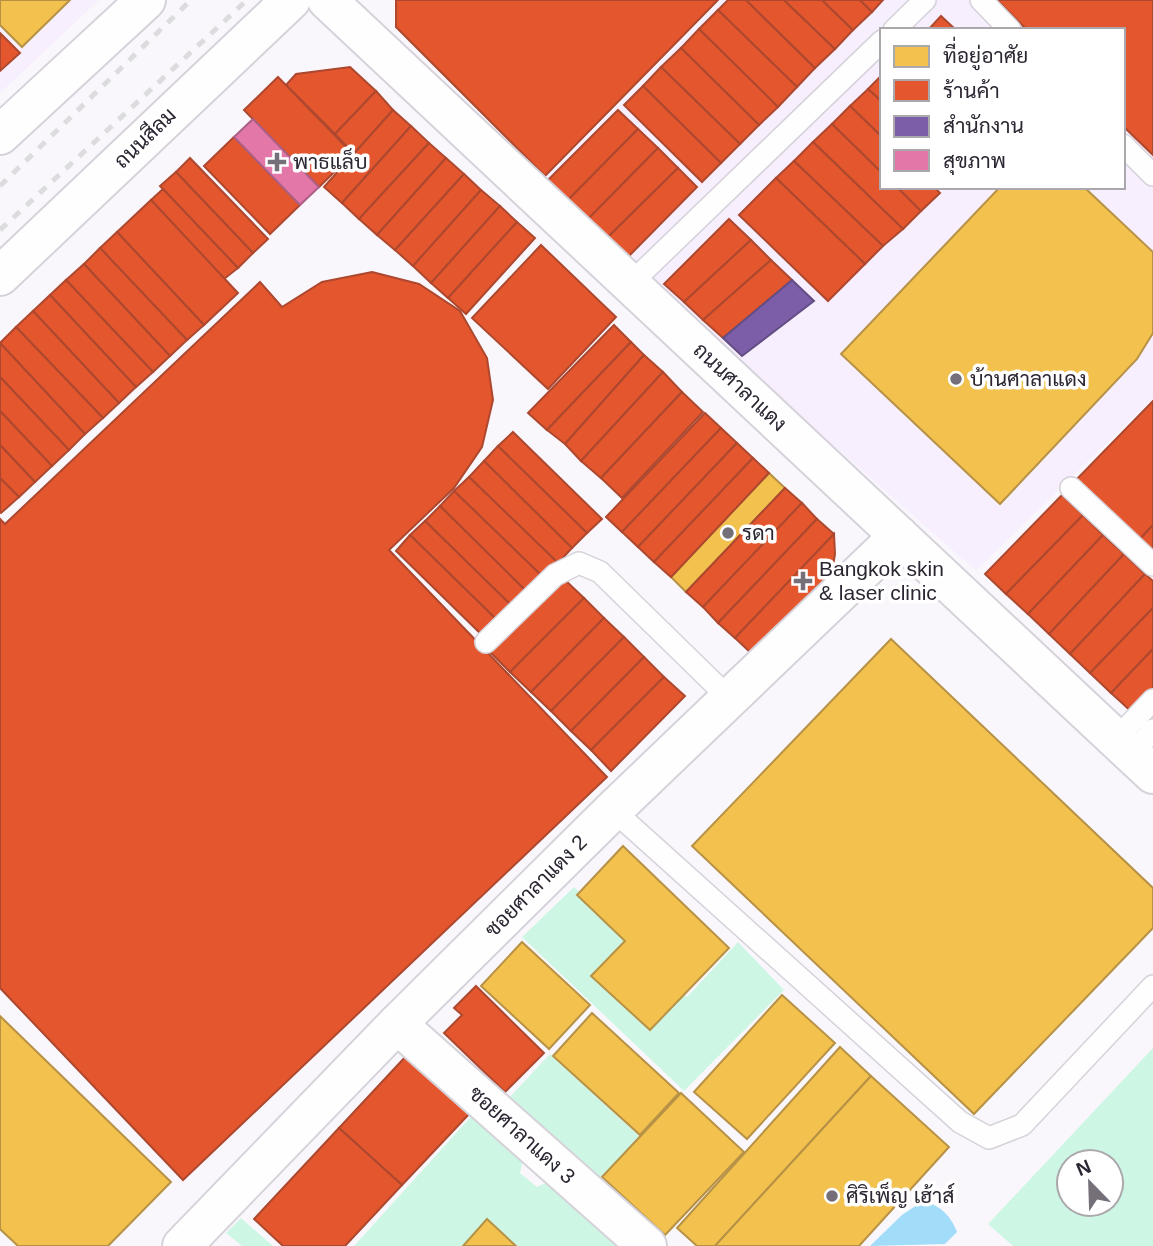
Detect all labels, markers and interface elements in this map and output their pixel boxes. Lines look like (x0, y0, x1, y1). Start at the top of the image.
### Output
legend (880, 28, 1125, 189)
text: ที่อยู่อาศัย (943, 36, 1028, 71)
text: ร้านค้า (943, 79, 1000, 102)
street label: ถนนสีลม (109, 102, 180, 172)
text: สำนักงาน (943, 114, 1024, 137)
place label: พาธแล็บ (293, 147, 368, 173)
text: สุขภาพ (943, 149, 1006, 175)
marker: พาธแล็บ (267, 152, 287, 172)
street label: ถนนศาลาแดง (689, 338, 791, 435)
place label: บ้านศาลาแดง (970, 367, 1086, 390)
marker: บ้านศาลาแดง (948, 371, 964, 387)
place label: รดา (742, 521, 775, 544)
marker: รดา (720, 525, 736, 541)
place label: Bangkok skin & laser clinic (819, 557, 944, 604)
marker: Bangkok skin & laser clinic (793, 571, 813, 591)
street label: ซอยศาลาแดง 2 (480, 830, 591, 941)
street label: ซอยศาลาแดง 3 (465, 1081, 580, 1188)
north arrow (1055, 1148, 1125, 1218)
text: N (1073, 1155, 1094, 1180)
place label: ศิริเพ็ญ เฮ้าส์ (846, 1181, 954, 1208)
marker: ศิริเพ็ญ เฮ้าส์ (824, 1188, 840, 1204)

